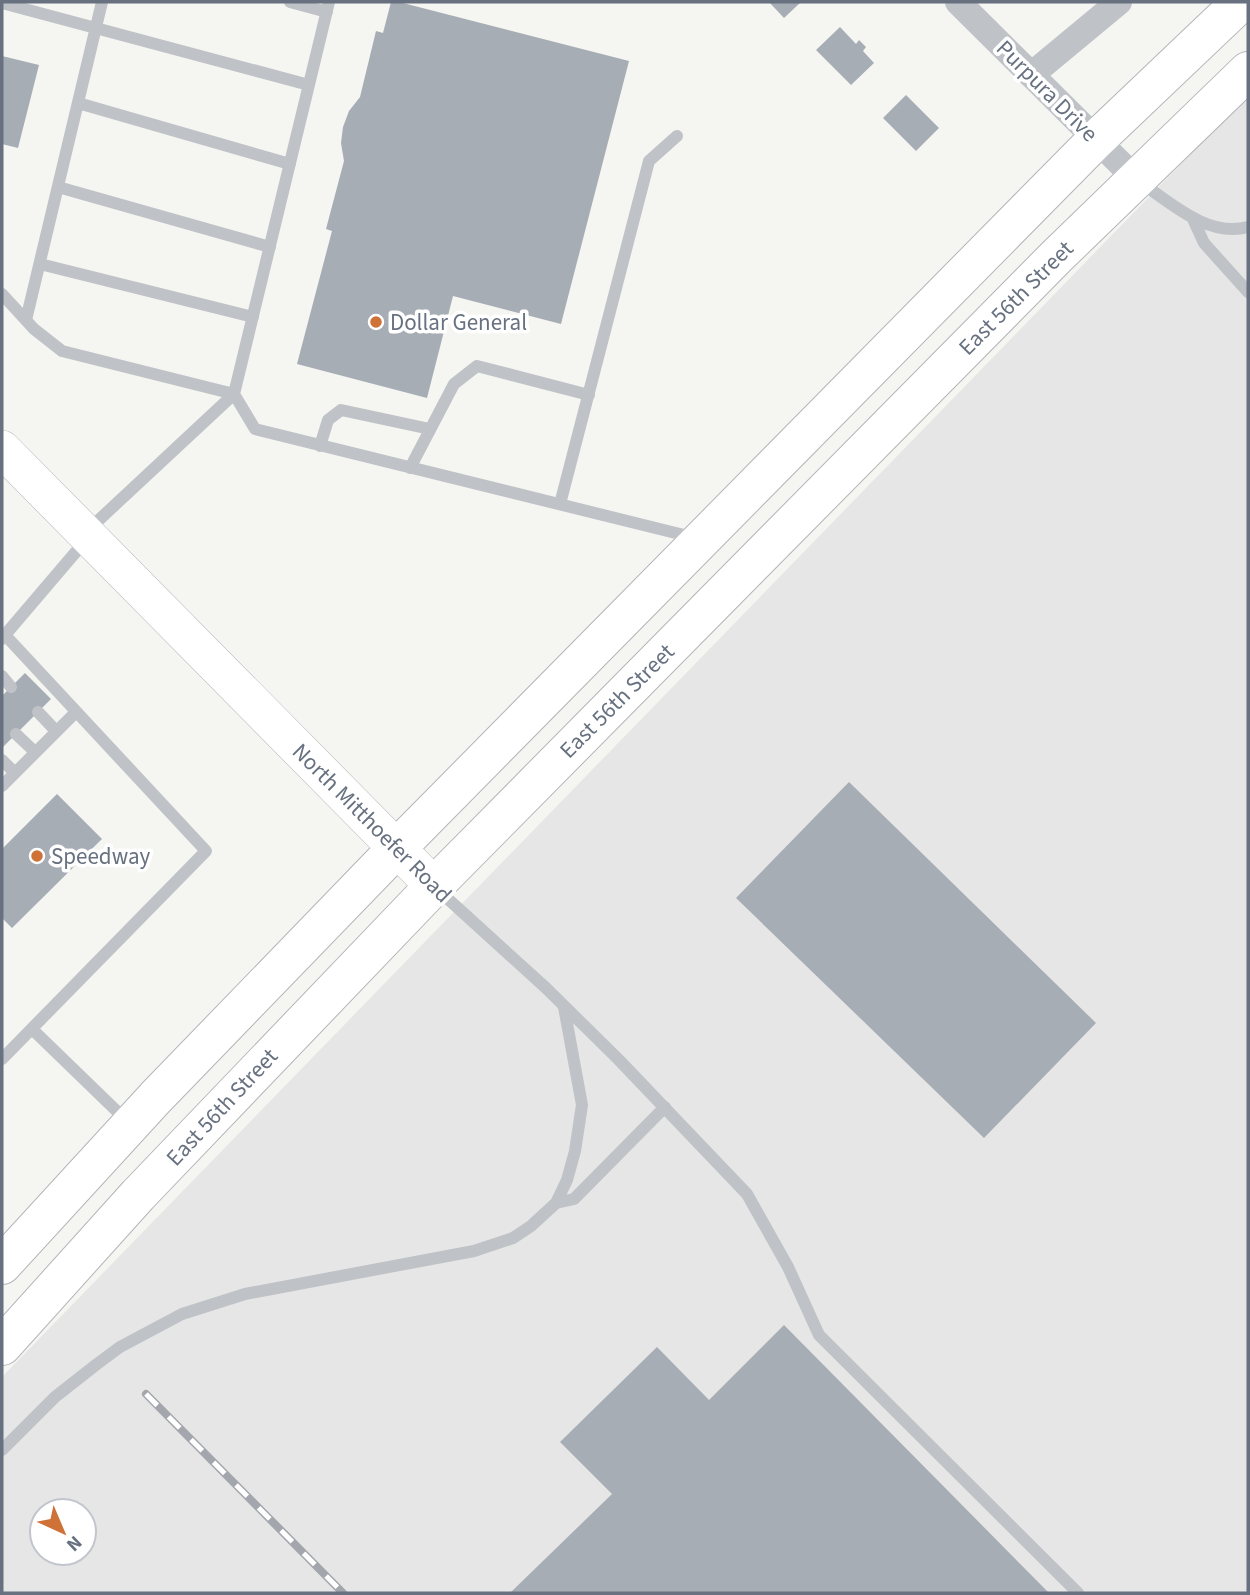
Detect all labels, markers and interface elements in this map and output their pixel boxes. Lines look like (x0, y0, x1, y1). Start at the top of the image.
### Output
street label: Purpura Drive (989, 33, 1105, 149)
street label: East 56th Street (951, 233, 1081, 363)
place label: Dollar General (390, 306, 527, 339)
marker: Dollar General (368, 314, 384, 330)
street label: East 56th Street (552, 636, 682, 766)
street label: North Mitthoefer Road (285, 736, 459, 910)
place label: Speedway (51, 840, 151, 873)
marker: Speedway (29, 848, 45, 864)
street label: East 56th Street (159, 1041, 286, 1173)
north arrow (28, 1497, 98, 1567)
text: N (60, 1529, 88, 1557)

